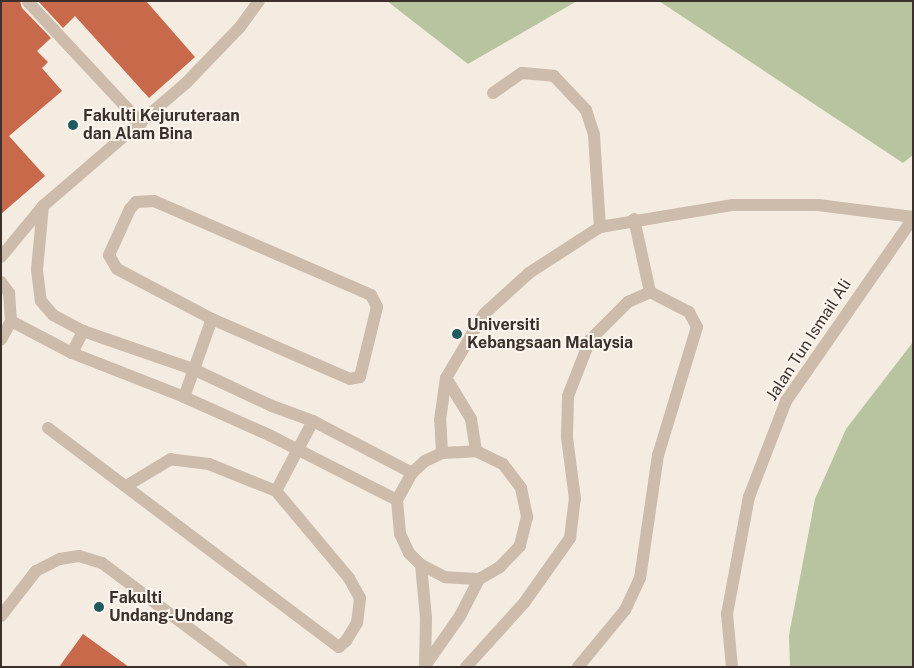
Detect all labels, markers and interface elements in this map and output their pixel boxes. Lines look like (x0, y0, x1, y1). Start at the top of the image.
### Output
place label: Fakulti Kejuruteraan dan Alam Bina (83, 106, 240, 144)
marker: Fakulti Kejuruteraan dan Alam Bina (67, 119, 79, 131)
street label: Jalan Tun Ismail Ali (763, 276, 855, 404)
place label: Universiti Kebangsaan Malaysia (467, 315, 633, 353)
marker: Universiti Kebangsaan Malaysia (451, 328, 463, 340)
place label: Fakulti Undang-Undang (109, 588, 234, 626)
marker: Fakulti Undang-Undang (93, 601, 105, 613)

